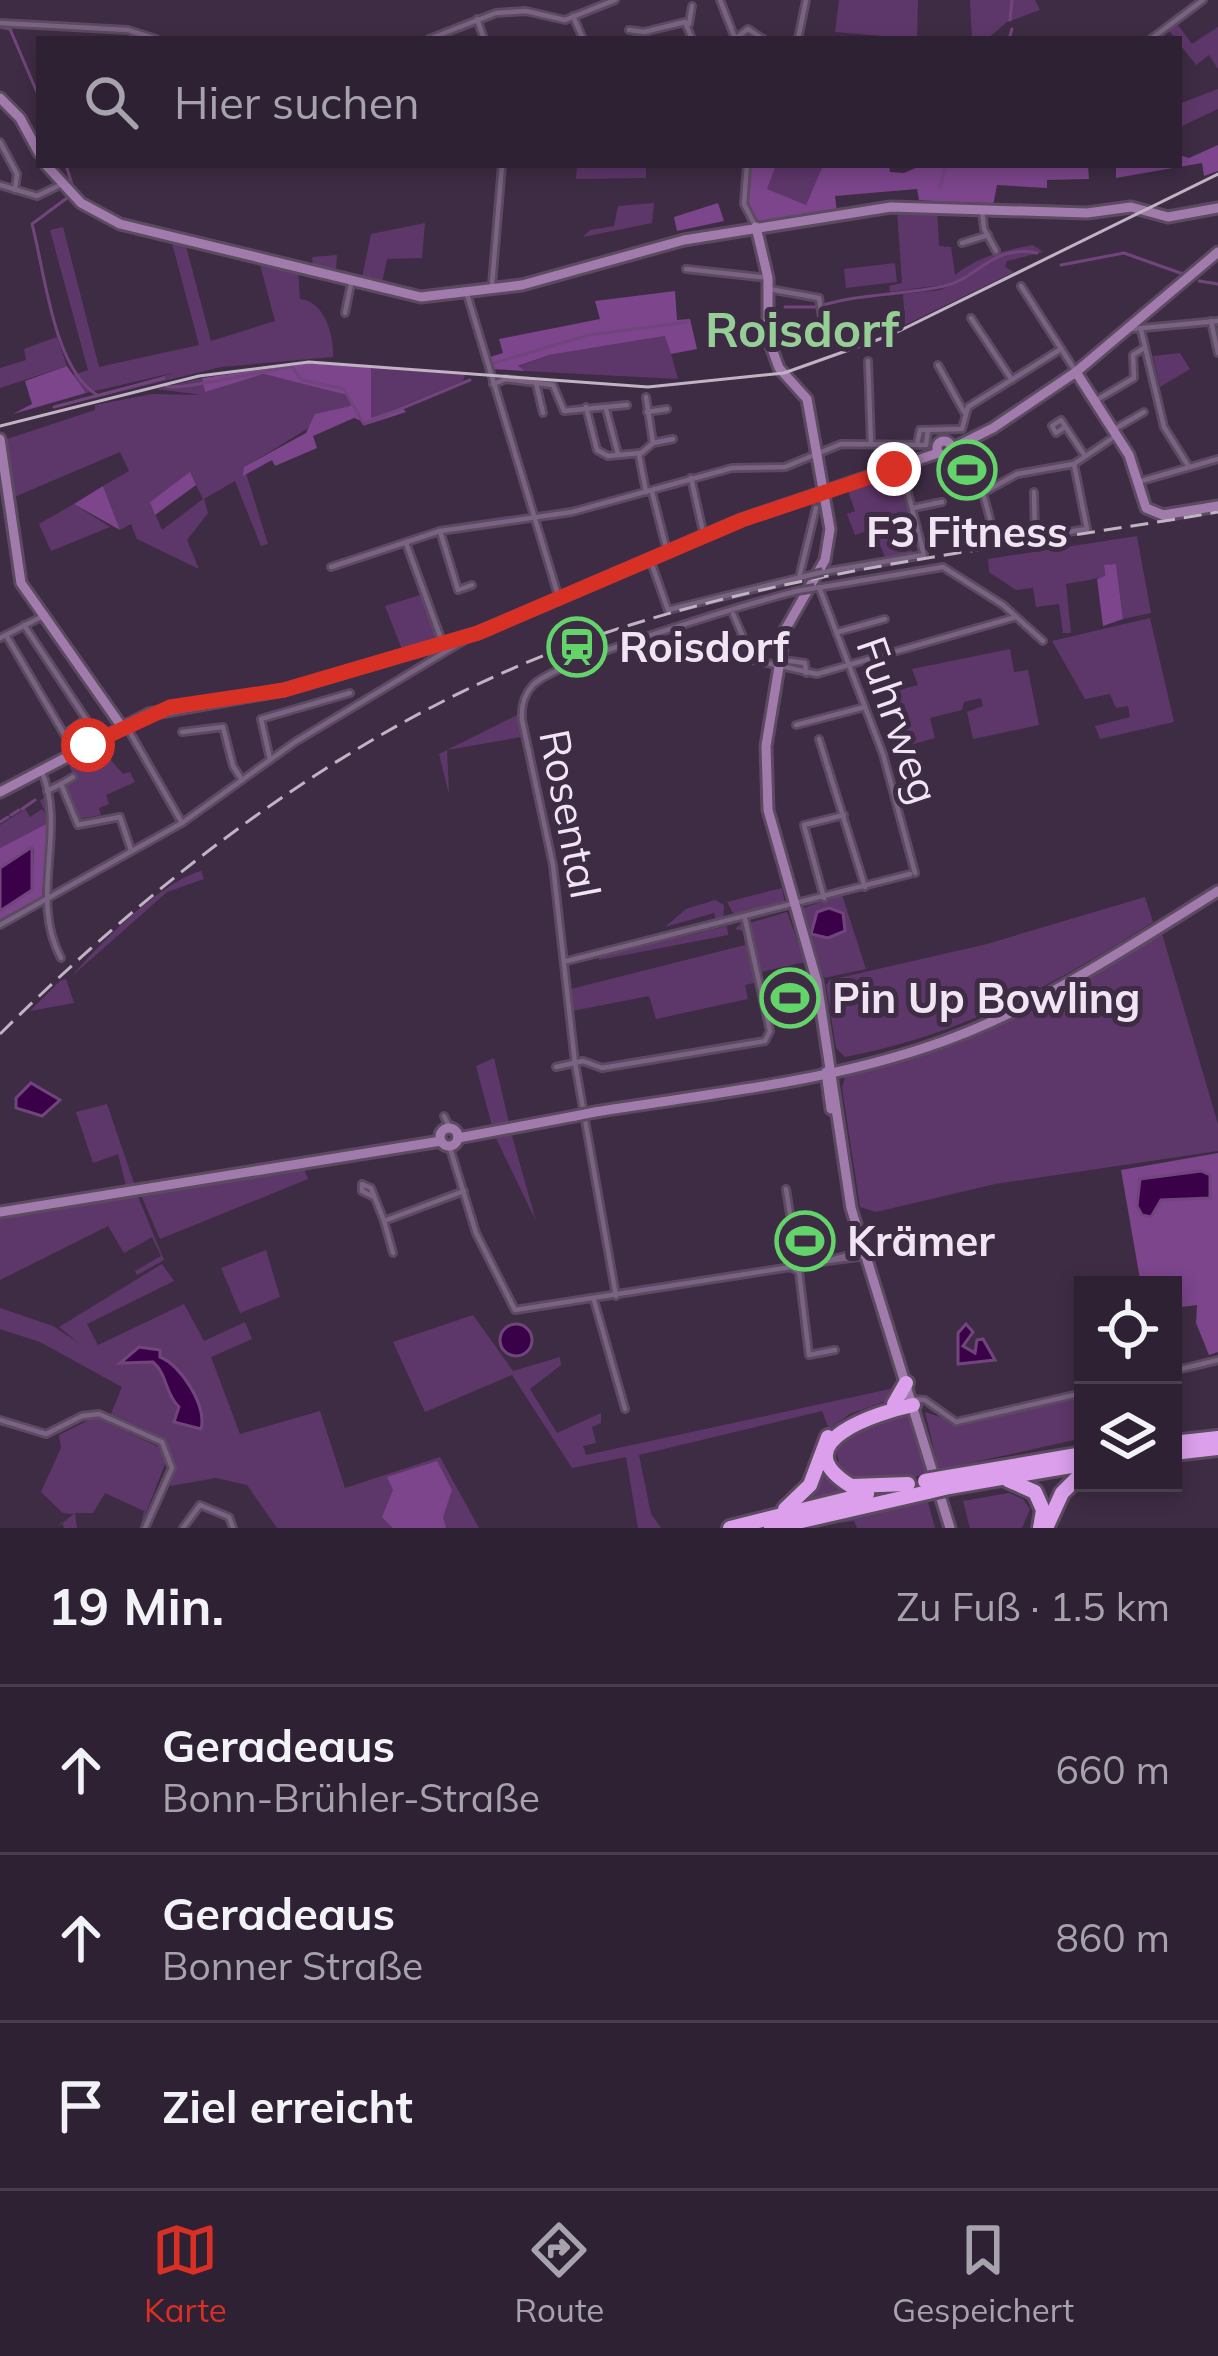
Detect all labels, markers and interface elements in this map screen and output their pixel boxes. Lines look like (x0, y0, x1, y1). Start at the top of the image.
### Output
search box (36, 36, 1182, 168)
icon: search (78, 69, 144, 135)
text: Hier suchen (174, 74, 420, 130)
district label: Roisdorf (705, 299, 900, 359)
sports icon: F3 Fitness (936, 439, 998, 501)
route end (867, 442, 921, 496)
place label: F3 Fitness (866, 505, 1068, 558)
station icon: Roisdorf (546, 616, 608, 678)
place label: Roisdorf (619, 620, 790, 673)
street label: Fuhrweg (845, 629, 952, 810)
route start (61, 718, 115, 772)
street label: Rosental (528, 725, 613, 903)
sports icon: Pin Up Bowling (759, 967, 821, 1029)
place label: Pin Up Bowling (832, 971, 1140, 1024)
sports icon: Krämer (774, 1210, 836, 1272)
place label: Krämer (847, 1214, 995, 1267)
map controls (1074, 1276, 1182, 1492)
button: locate (1074, 1276, 1182, 1384)
button: layers (1074, 1384, 1182, 1492)
text: 19 Min. (48, 1574, 224, 1638)
text: Zu Fuß · 1.5 km (896, 1582, 1170, 1631)
text: Geradeaus (162, 1717, 395, 1773)
icon: ahead (48, 1737, 114, 1803)
text: 660 m (1055, 1745, 1170, 1794)
text: Bonn-Brühler-Straße (162, 1773, 540, 1822)
text: Geradeaus (162, 1885, 395, 1941)
icon: ahead (48, 1905, 114, 1971)
text: 860 m (1055, 1913, 1170, 1962)
text: Bonner Straße (162, 1941, 423, 1990)
icon: arrive (48, 2073, 114, 2139)
text: Ziel erreicht (162, 2078, 413, 2134)
tab: Karte (144, 2217, 227, 2330)
tab: Route (515, 2217, 604, 2330)
tab: Gespeichert (892, 2217, 1074, 2330)

